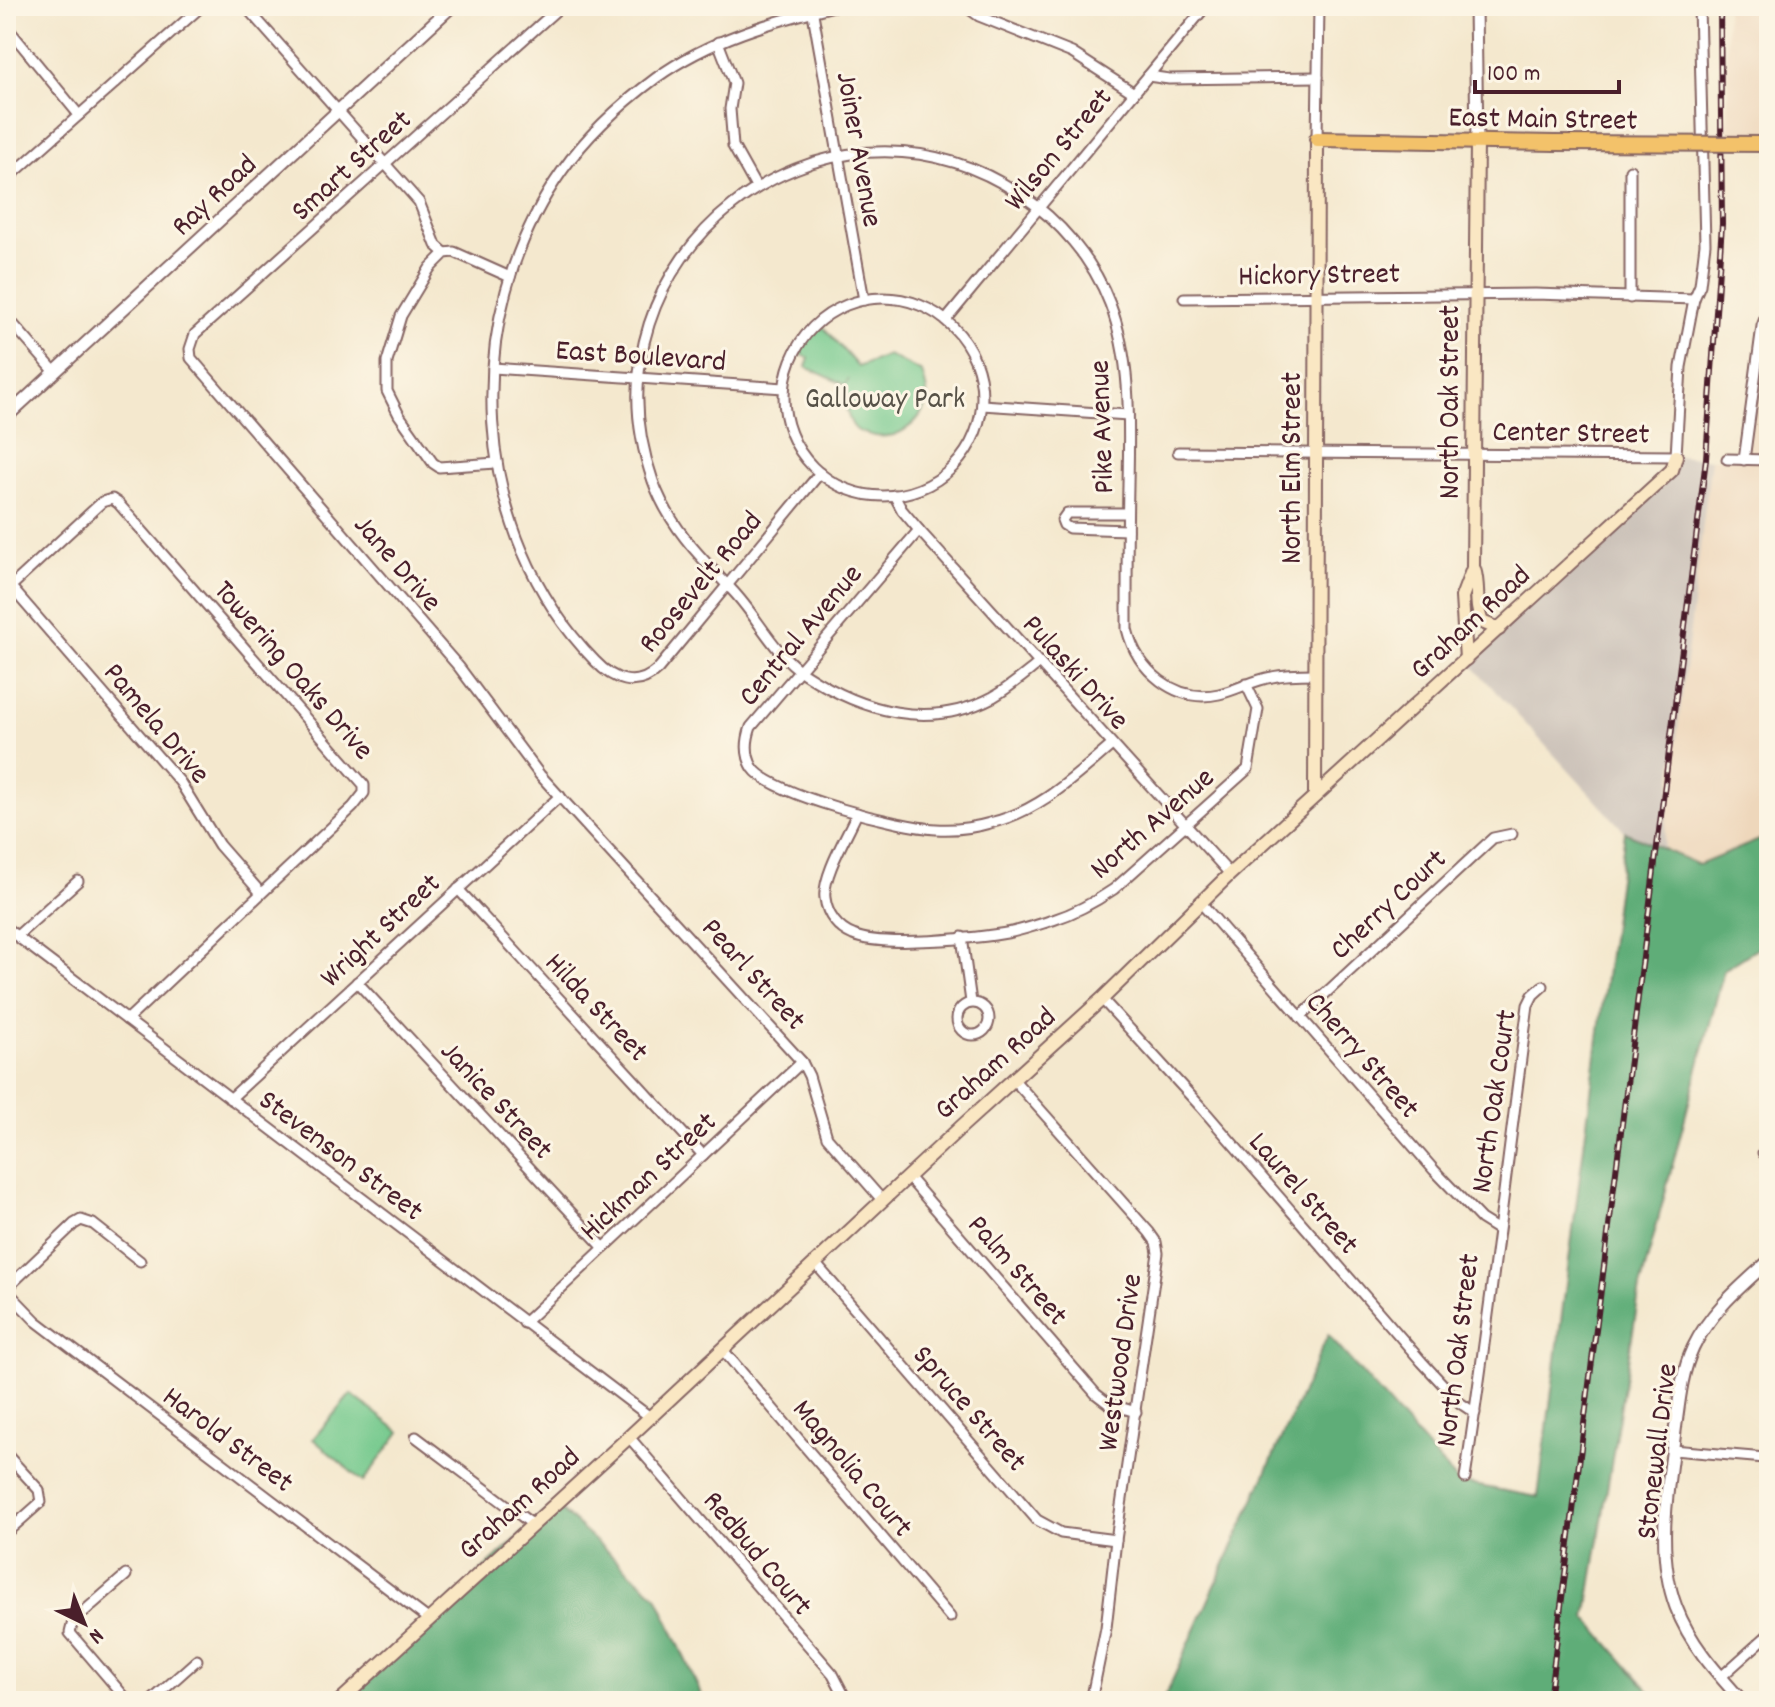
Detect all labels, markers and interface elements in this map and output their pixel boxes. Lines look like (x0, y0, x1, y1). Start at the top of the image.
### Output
scale bar (1475, 44, 1619, 94)
text: 100 m (1487, 58, 1540, 92)
street label: Joiner Avenue (822, 69, 891, 231)
street label: Wilson Street (996, 80, 1125, 222)
street label: East Main Street (1448, 98, 1638, 145)
street label: Smart Street (283, 101, 423, 233)
street label: Ray Road (163, 146, 269, 248)
street label: Hickory Street (1238, 255, 1400, 300)
street label: North Oak Street (1431, 305, 1474, 499)
street label: East Boulevard (554, 331, 727, 386)
street label: Pike Avenue (1081, 359, 1128, 494)
street label: North Elm Street (1273, 372, 1316, 564)
park label: Galloway Park (805, 380, 965, 423)
street label: Center Street (1492, 413, 1650, 458)
street label: Roosevelt Road (630, 503, 775, 664)
street label: Jane Drive (341, 507, 450, 623)
street label: Central Avenue (730, 556, 875, 717)
street label: Graham Road (1402, 557, 1542, 692)
street label: Towering Oaks Drive (201, 572, 382, 772)
street label: Pulaski Drive (1010, 607, 1137, 741)
street label: Pamela Drive (91, 655, 218, 795)
street label: North Avenue (1082, 759, 1226, 892)
street label: Cherry Court (1322, 841, 1458, 972)
street label: Wright Street (312, 865, 452, 1000)
street label: Pearl Street (689, 910, 814, 1042)
street label: Hilda Street (533, 945, 657, 1073)
street label: Cherry Street (1293, 984, 1428, 1130)
street label: Graham Road (926, 999, 1068, 1132)
street label: North Oak Court (1462, 1007, 1531, 1196)
street label: Janice Street (428, 1033, 561, 1171)
street label: Stevenson Street (248, 1081, 431, 1234)
street label: Hickman Street (572, 1103, 728, 1253)
street label: Laurel Street (1236, 1124, 1367, 1266)
street label: Palm Street (955, 1207, 1076, 1337)
street label: North Oak Street (1427, 1251, 1494, 1450)
street label: Westwood Drive (1089, 1271, 1156, 1454)
street label: Spruce Street (900, 1337, 1035, 1483)
street label: Stonewall Drive (1627, 1361, 1692, 1542)
street label: Harold Street (152, 1378, 301, 1505)
street label: Magnolia Court (780, 1391, 921, 1548)
street label: Graham Road (450, 1439, 592, 1572)
street label: Redbud Court (690, 1483, 821, 1627)
north arrow (44, 1583, 124, 1663)
text: N (81, 1620, 110, 1650)

